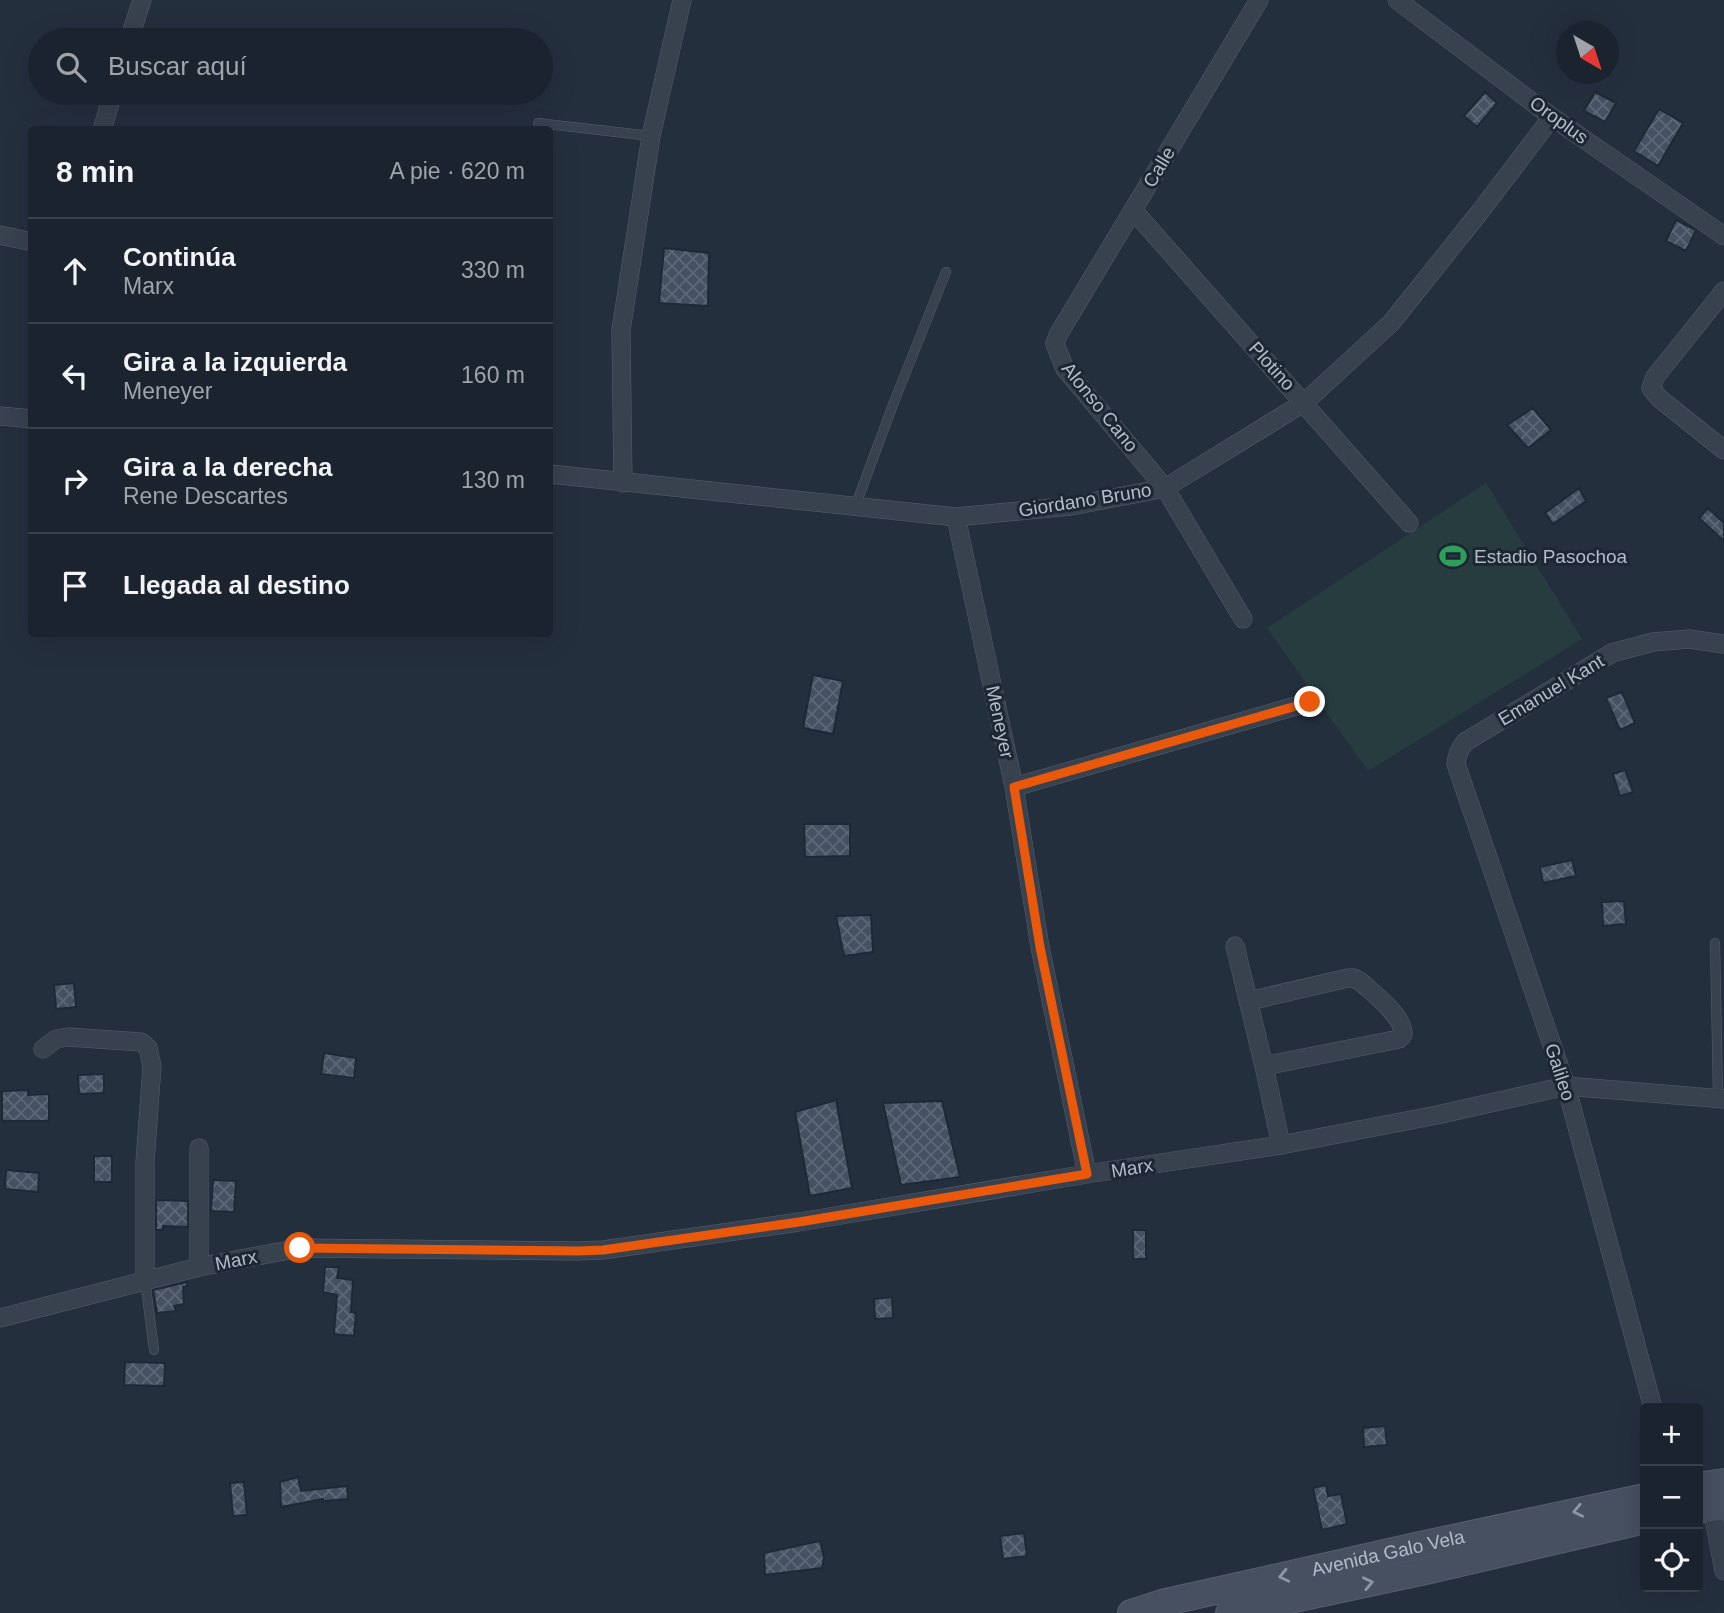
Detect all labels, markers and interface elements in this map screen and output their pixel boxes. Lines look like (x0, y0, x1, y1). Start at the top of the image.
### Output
north arrow (1556, 21, 1619, 84)
search box (28, 28, 553, 105)
icon: search (52, 48, 90, 86)
text: Buscar aquí (108, 51, 247, 81)
street label: Oroplus (1526, 92, 1592, 148)
street label: Calle (1139, 143, 1179, 191)
text: 8 min (56, 155, 134, 188)
text: A pie · 620 m (389, 158, 525, 184)
text: Continúa (123, 242, 236, 272)
icon: ahead (56, 252, 94, 290)
text: 330 m (461, 257, 525, 283)
text: Marx (123, 273, 174, 299)
street label: Plotino (1245, 337, 1299, 395)
text: Gira a la izquierda (123, 347, 347, 377)
icon: left (56, 357, 94, 395)
street label: Alonso Cano (1058, 358, 1142, 456)
text: 160 m (461, 362, 525, 388)
text: Meneyer (123, 378, 212, 404)
text: Gira a la derecha (123, 452, 333, 482)
icon: right (56, 462, 94, 500)
text: 130 m (461, 467, 525, 493)
street label: Giordano Bruno (1017, 479, 1153, 521)
text: Rene Descartes (123, 483, 288, 509)
sports icon: Estadio Pasochoa (1438, 541, 1468, 571)
place label: Estadio Pasochoa (1474, 546, 1628, 567)
icon: arrive (56, 567, 94, 605)
text: Llegada al destino (123, 570, 350, 600)
street label: Emanuel Kant (1494, 650, 1608, 730)
street label: Meneyer (982, 684, 1018, 761)
route end (1294, 686, 1325, 717)
street label: Galileo (1541, 1041, 1579, 1103)
street label: Marx (1110, 1154, 1155, 1182)
route start (284, 1232, 315, 1263)
street label: Marx (213, 1246, 259, 1274)
map controls (1640, 1403, 1703, 1592)
button: + (1640, 1403, 1703, 1466)
button: − (1640, 1466, 1703, 1529)
one-way arrow (1572, 1503, 1584, 1517)
street label: Avenida Galo Vela (1309, 1525, 1467, 1580)
button: locate (1640, 1529, 1703, 1592)
one-way arrow (1279, 1567, 1291, 1582)
one-way arrow (1362, 1577, 1374, 1592)

